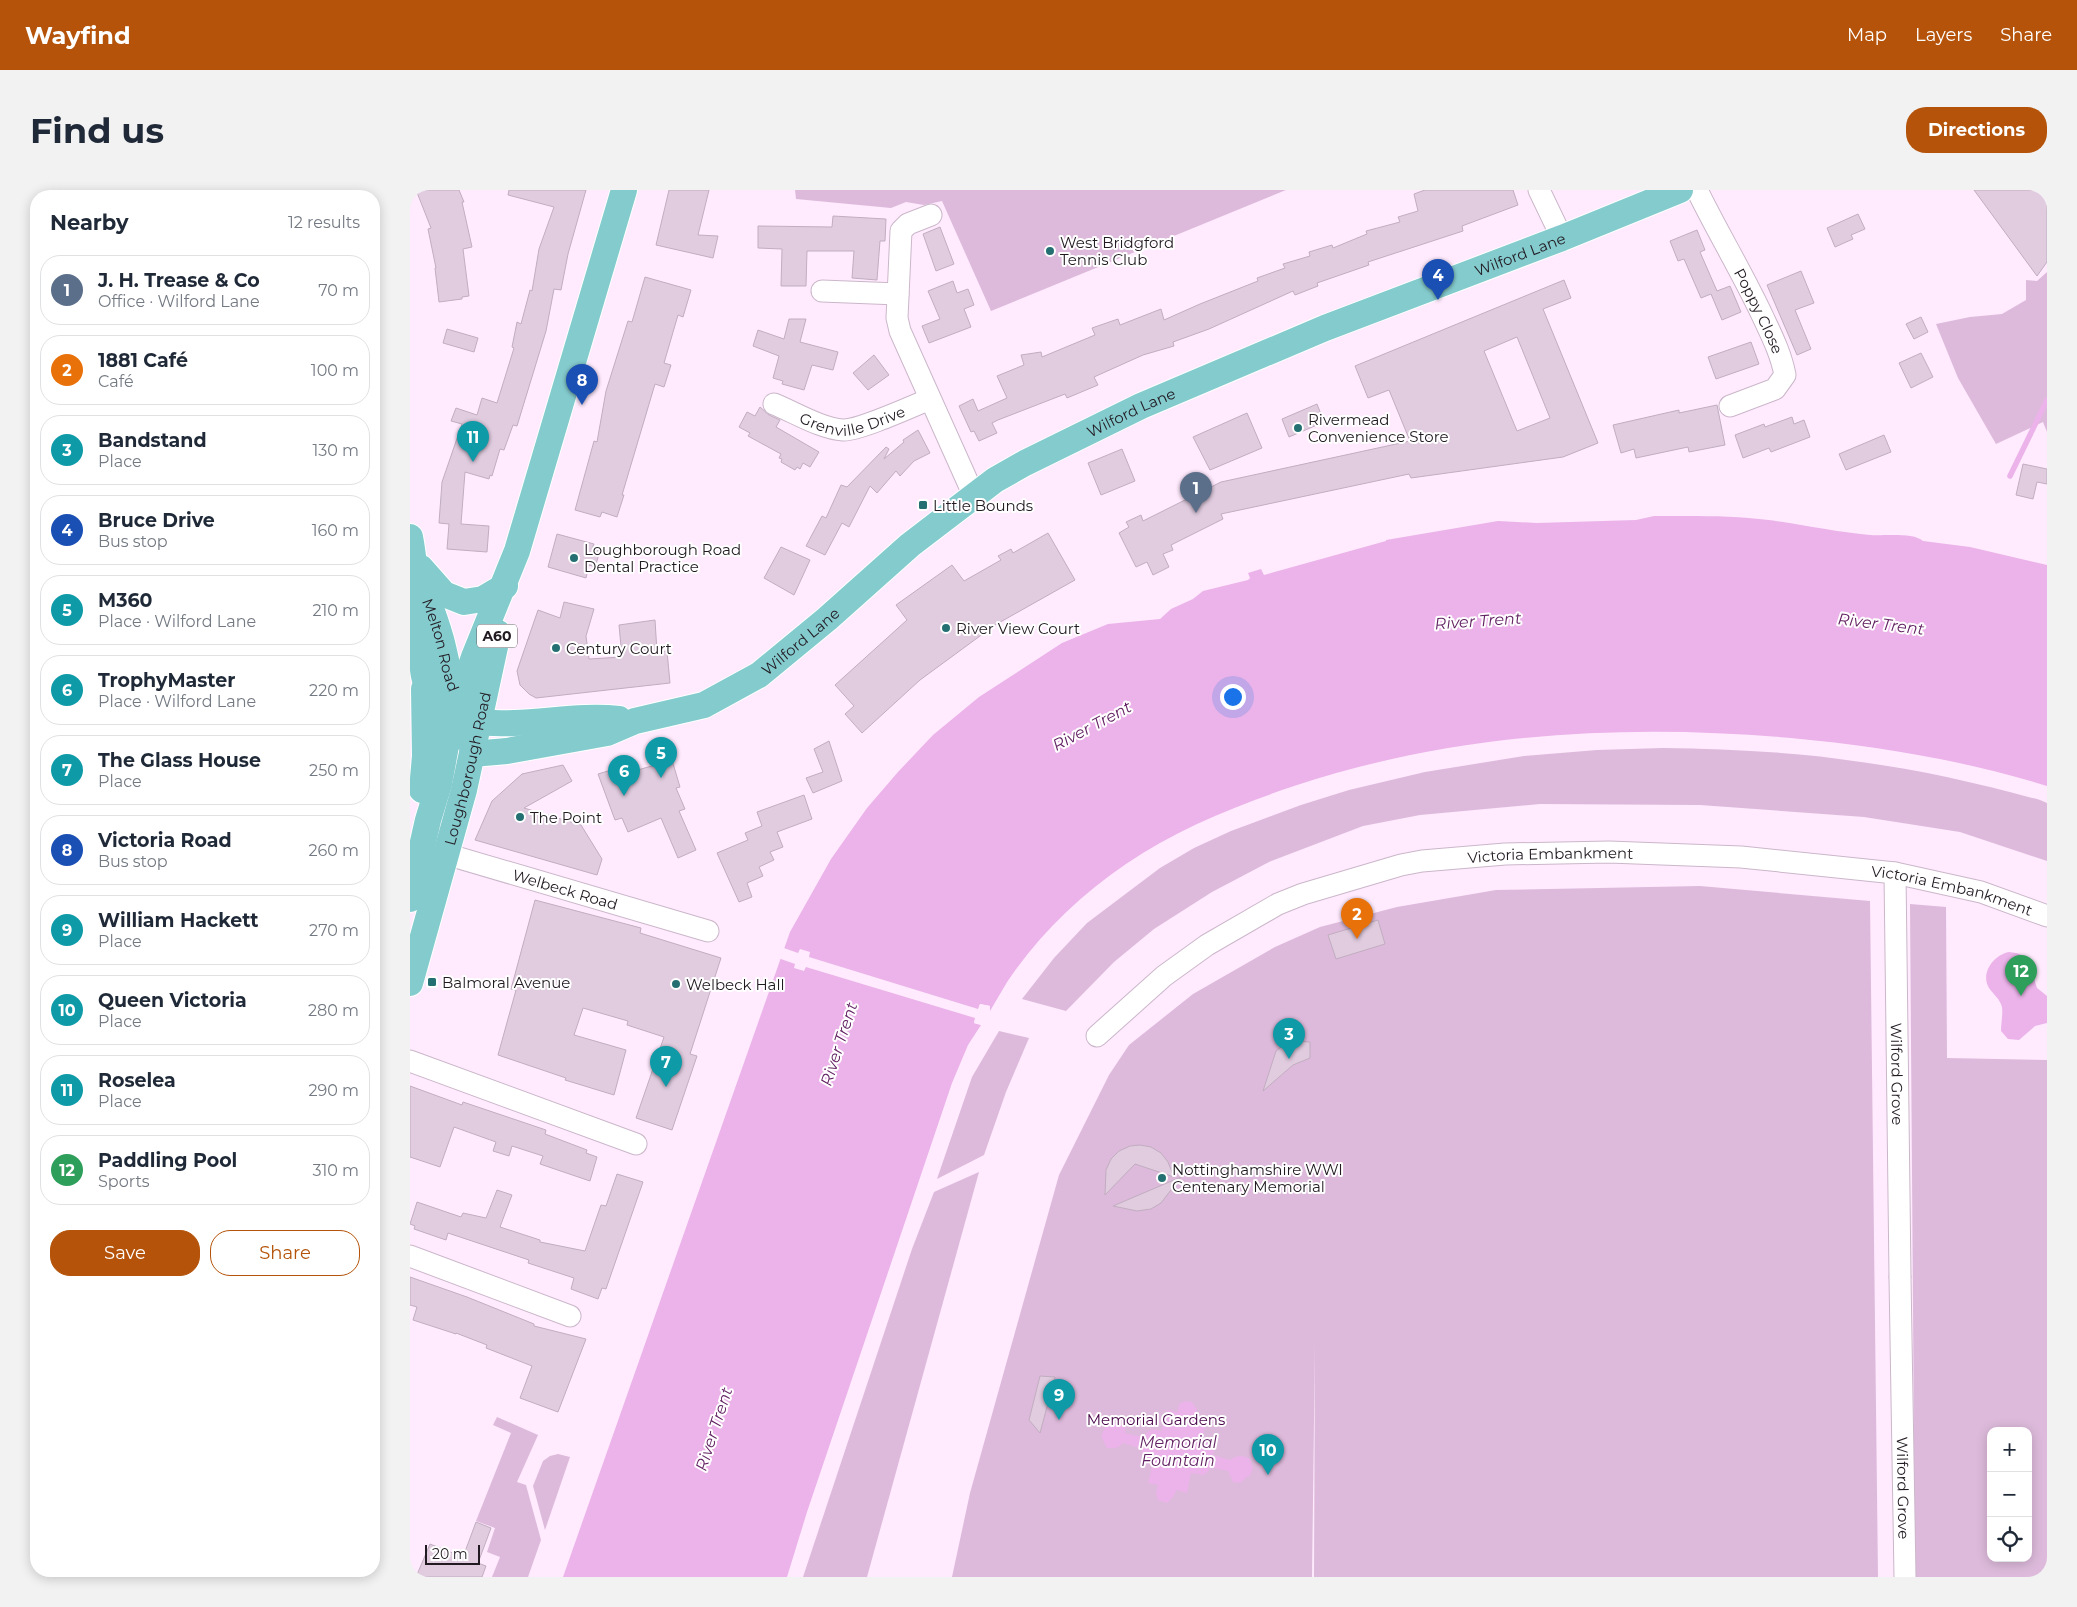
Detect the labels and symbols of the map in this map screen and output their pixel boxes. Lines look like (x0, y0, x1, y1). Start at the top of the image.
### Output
street label: Wilford Lane (1472, 228, 1568, 280)
place label: West Bridgford Tennis Club (1060, 233, 1174, 269)
marker: West Bridgford Tennis Club (1044, 245, 1056, 257)
pin: 4 (1422, 259, 1454, 300)
street label: Poppy Close (1730, 265, 1788, 356)
pin: 8 (566, 364, 598, 405)
street label: Wilford Lane (1083, 383, 1178, 441)
street label: Grenville Drive (797, 401, 908, 440)
place label: Rivermead Convenience Store (1308, 410, 1449, 446)
pin: 11 (457, 421, 489, 462)
marker: Rivermead Convenience Store (1292, 422, 1304, 434)
pin: 1 (1180, 472, 1212, 513)
place label: Little Bounds (933, 496, 1033, 515)
marker: Little Bounds (917, 499, 929, 511)
place label: Loughborough Road Dental Practice (584, 540, 741, 576)
marker: Loughborough Road Dental Practice (568, 552, 580, 564)
street label: Melton Road (418, 596, 464, 694)
street label: Wilford Lane (757, 603, 843, 679)
water label: River Trent (1434, 608, 1522, 634)
water label: River Trent (1837, 609, 1926, 639)
place label: River View Court (956, 619, 1080, 638)
marker: River View Court (940, 622, 952, 634)
road number: A60 (477, 624, 517, 648)
place label: Century Court (566, 639, 672, 658)
marker: Century Court (550, 642, 562, 654)
your location (1220, 684, 1246, 710)
street label: Loughborough Road (439, 690, 494, 847)
water label: River Trent (1049, 697, 1135, 755)
pin: 5 (645, 737, 677, 778)
pin: 6 (608, 755, 640, 796)
place label: The Point (530, 808, 602, 827)
marker: The Point (514, 811, 526, 823)
street label: Victoria Embankment (1467, 842, 1634, 867)
street label: Victoria Embankment (1870, 861, 2035, 919)
street label: Welbeck Road (511, 865, 620, 914)
pin: 2 (1341, 898, 1373, 939)
pin: 12 (2005, 955, 2037, 996)
place label: Balmoral Avenue (442, 973, 570, 992)
place label: Welbeck Hall (686, 975, 785, 994)
marker: Balmoral Avenue (426, 976, 438, 988)
marker: Welbeck Hall (670, 978, 682, 990)
water label: River Trent (817, 999, 862, 1088)
pin: 3 (1273, 1018, 1305, 1059)
street label: Wilford Grove (1887, 1023, 1908, 1125)
pin: 7 (650, 1046, 682, 1087)
place label: Nottinghamshire WWI Centenary Memorial (1172, 1160, 1343, 1196)
marker: Nottinghamshire WWI Centenary Memorial (1156, 1172, 1168, 1184)
pin: 9 (1043, 1379, 1075, 1420)
water label: River Trent (692, 1384, 737, 1473)
park label: Memorial Gardens (1087, 1410, 1225, 1429)
water label: Memorial Fountain (1139, 1433, 1218, 1470)
pin: 10 (1252, 1434, 1284, 1475)
street label: Wilford Grove (1893, 1437, 1914, 1539)
scale bar (425, 1542, 480, 1565)

